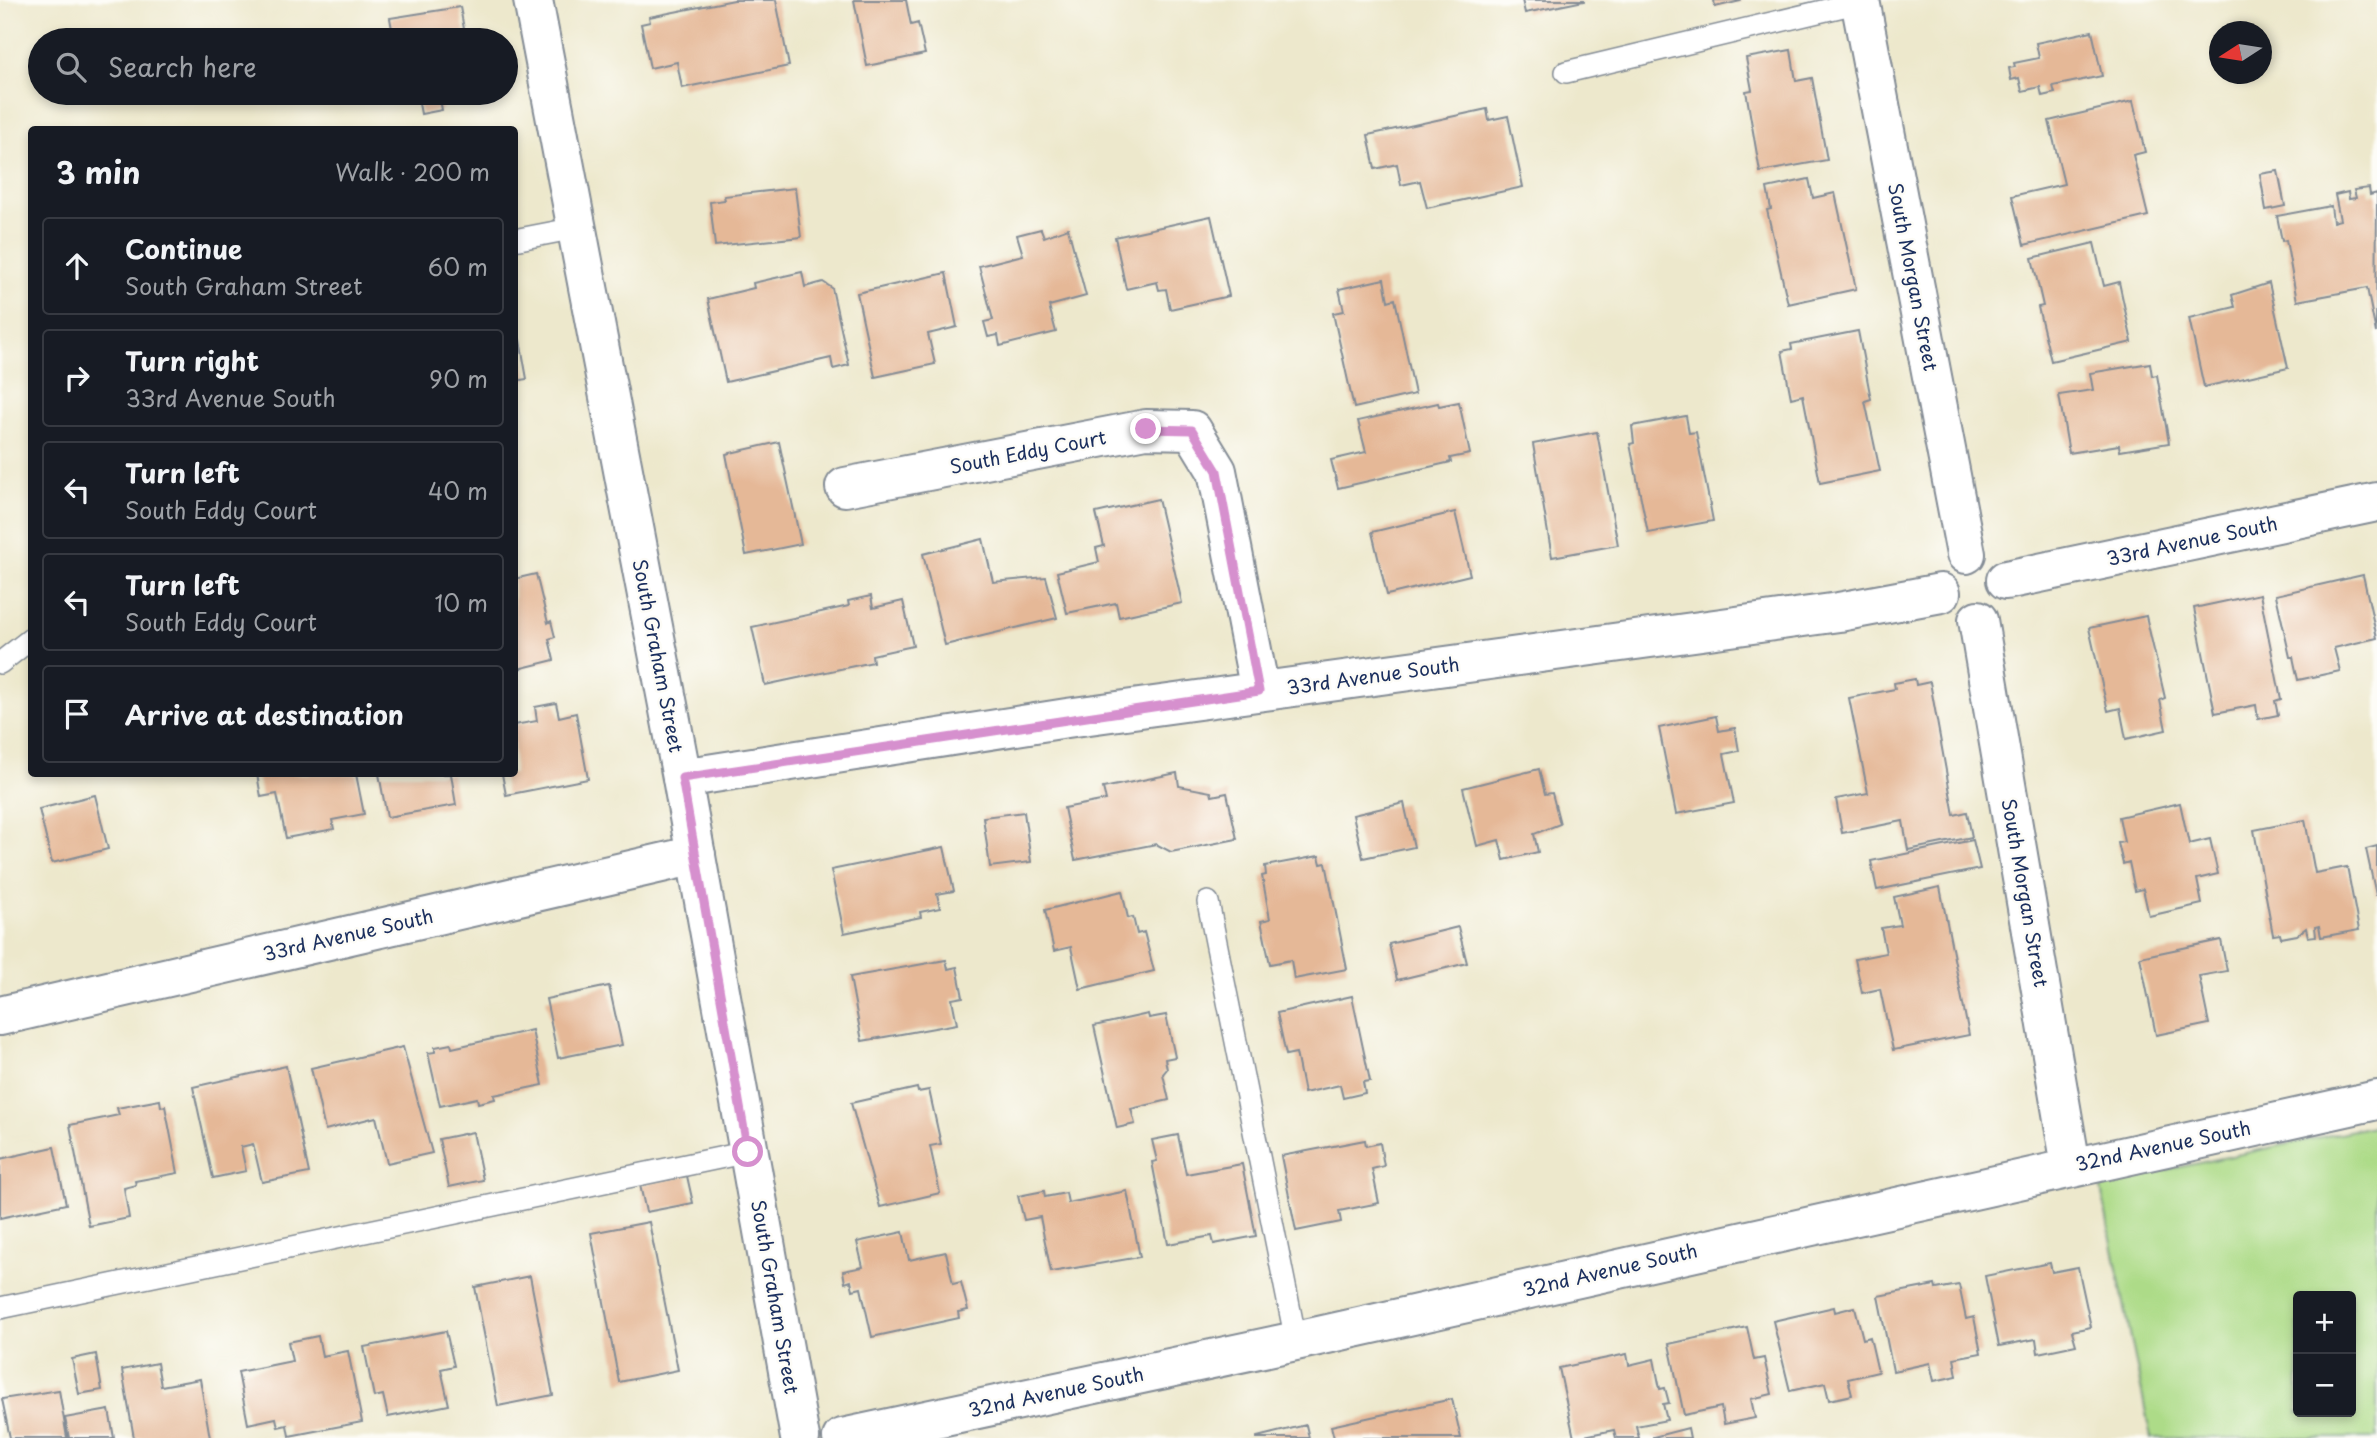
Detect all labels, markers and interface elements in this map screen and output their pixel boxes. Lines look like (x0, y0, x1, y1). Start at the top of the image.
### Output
north arrow (2209, 21, 2272, 84)
search box (28, 28, 518, 105)
text: Search here (108, 47, 257, 86)
icon: search (52, 48, 90, 86)
text: 3 min (56, 149, 141, 194)
text: Walk · 200 m (335, 154, 490, 189)
street label: South Morgan Street (1882, 180, 1946, 373)
text: Continue (125, 229, 242, 268)
icon: ahead (58, 247, 96, 285)
text: 60 m (428, 249, 488, 284)
text: South Graham Street (125, 268, 363, 303)
text: Turn right (125, 341, 259, 380)
icon: right (58, 359, 96, 397)
text: 90 m (429, 361, 488, 396)
text: 33rd Avenue South (125, 380, 336, 415)
route end (1130, 413, 1161, 444)
street label: South Eddy Court (947, 422, 1109, 480)
text: Turn left (125, 453, 240, 492)
icon: left (58, 471, 96, 509)
text: 40 m (428, 473, 488, 508)
text: South Eddy Court (125, 492, 317, 527)
street label: 33rd Avenue South (2104, 508, 2280, 572)
street label: South Graham Street (627, 557, 691, 755)
text: Turn left (125, 565, 240, 604)
icon: left (58, 583, 96, 621)
text: 10 m (434, 585, 488, 620)
text: South Eddy Court (125, 604, 317, 639)
street label: 33rd Avenue South (1285, 649, 1461, 701)
icon: arrive (58, 695, 96, 733)
text: Arrive at destination (125, 695, 404, 734)
street label: South Morgan Street (1996, 796, 2056, 989)
street label: 33rd Avenue South (260, 901, 436, 967)
street label: 32nd Avenue South (2073, 1113, 2253, 1177)
route start (732, 1136, 763, 1167)
street label: South Graham Street (745, 1198, 807, 1396)
street label: 32nd Avenue South (1520, 1235, 1700, 1303)
map controls (2293, 1291, 2356, 1417)
button: + (2293, 1291, 2356, 1354)
button: − (2293, 1354, 2356, 1417)
street label: 32nd Avenue South (966, 1359, 1146, 1423)

